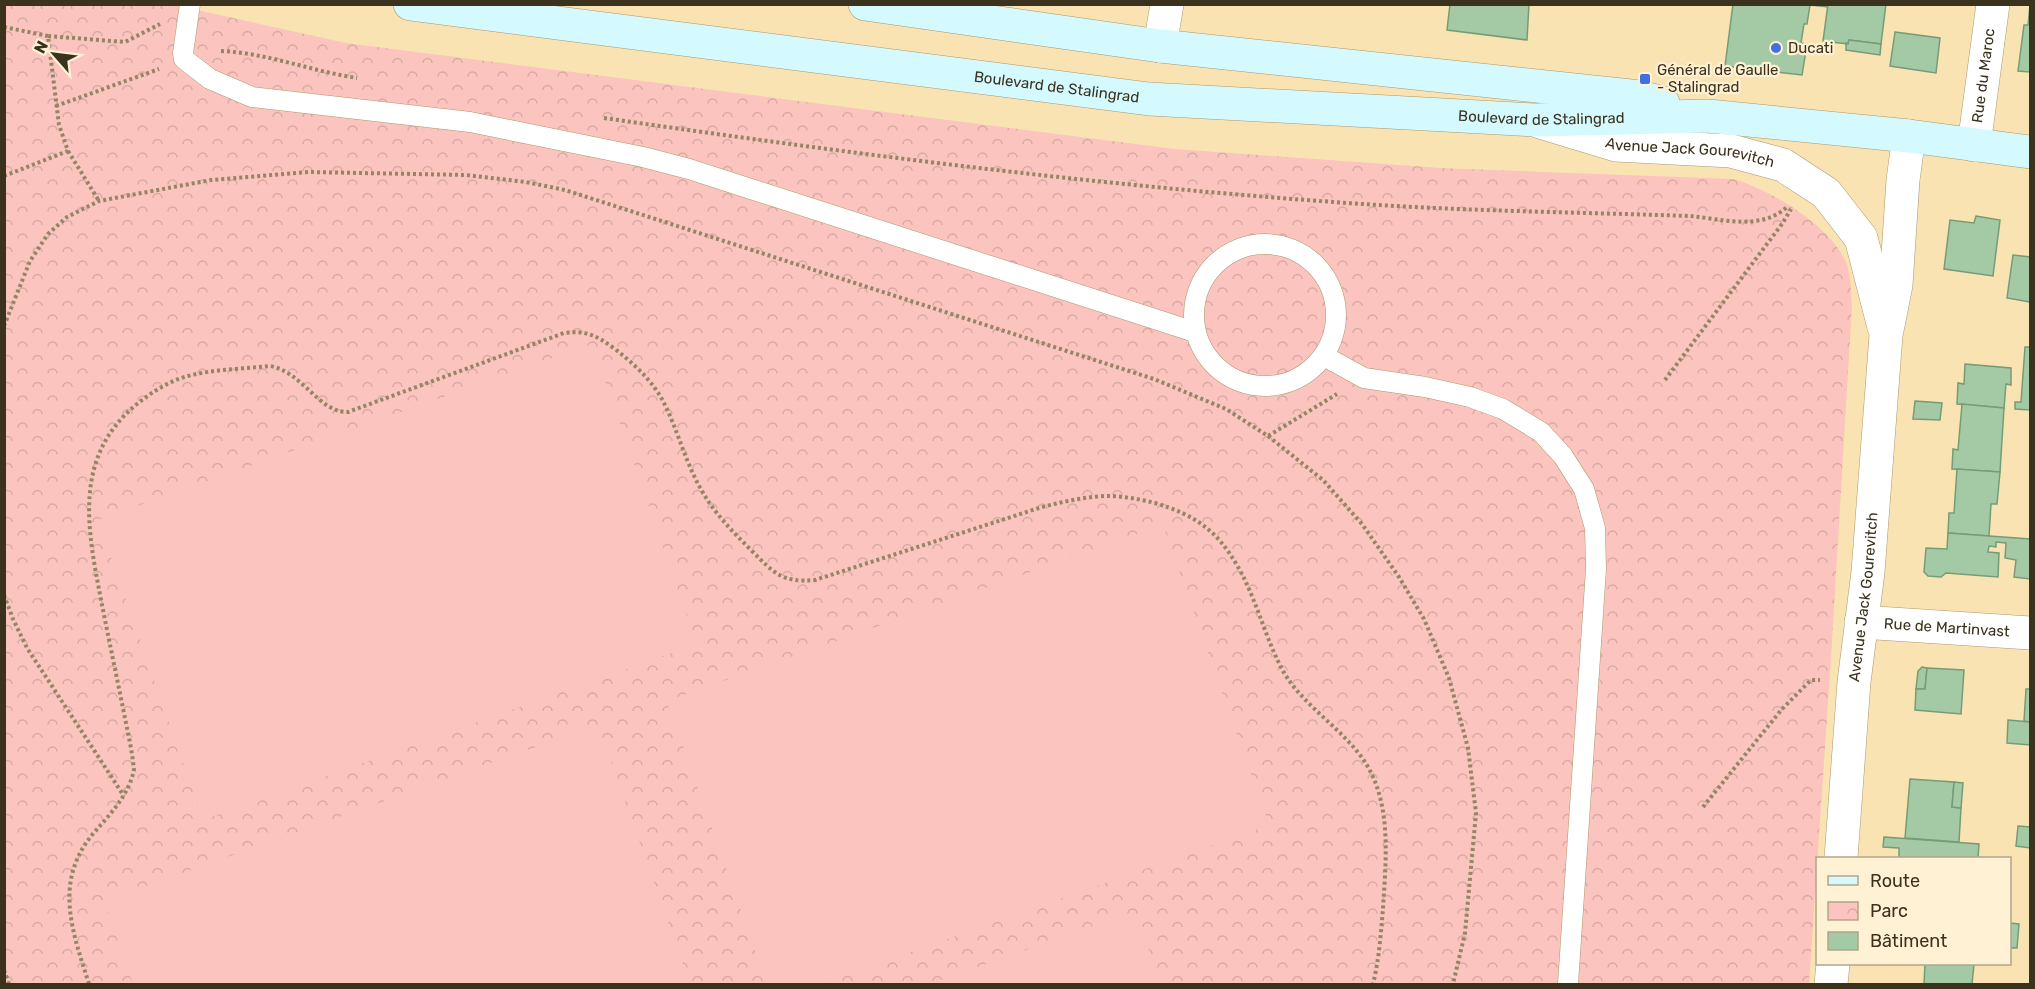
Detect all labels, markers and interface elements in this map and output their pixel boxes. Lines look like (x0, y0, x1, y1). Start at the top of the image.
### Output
north arrow (24, 24, 84, 84)
street label: Rue du Maroc (1968, 27, 1999, 124)
text: N (30, 38, 52, 57)
place label: Ducati (1788, 39, 1833, 57)
marker: Ducati (1769, 41, 1783, 55)
place label: Général de Gaulle - Stalingrad (1657, 61, 1779, 96)
street label: Boulevard de Stalingrad (973, 68, 1140, 107)
marker: Général de Gaulle - Stalingrad (1638, 72, 1652, 86)
street label: Boulevard de Stalingrad (1458, 107, 1625, 129)
street label: Avenue Jack Gourevitch (1603, 133, 1776, 171)
street label: Avenue Jack Gourevitch (1845, 512, 1882, 683)
street label: Rue de Martinvast (1883, 615, 2010, 641)
legend (1816, 857, 2011, 965)
text: Route (1870, 870, 1920, 892)
text: Parc (1870, 900, 1908, 922)
text: Bâtiment (1870, 930, 1947, 952)

